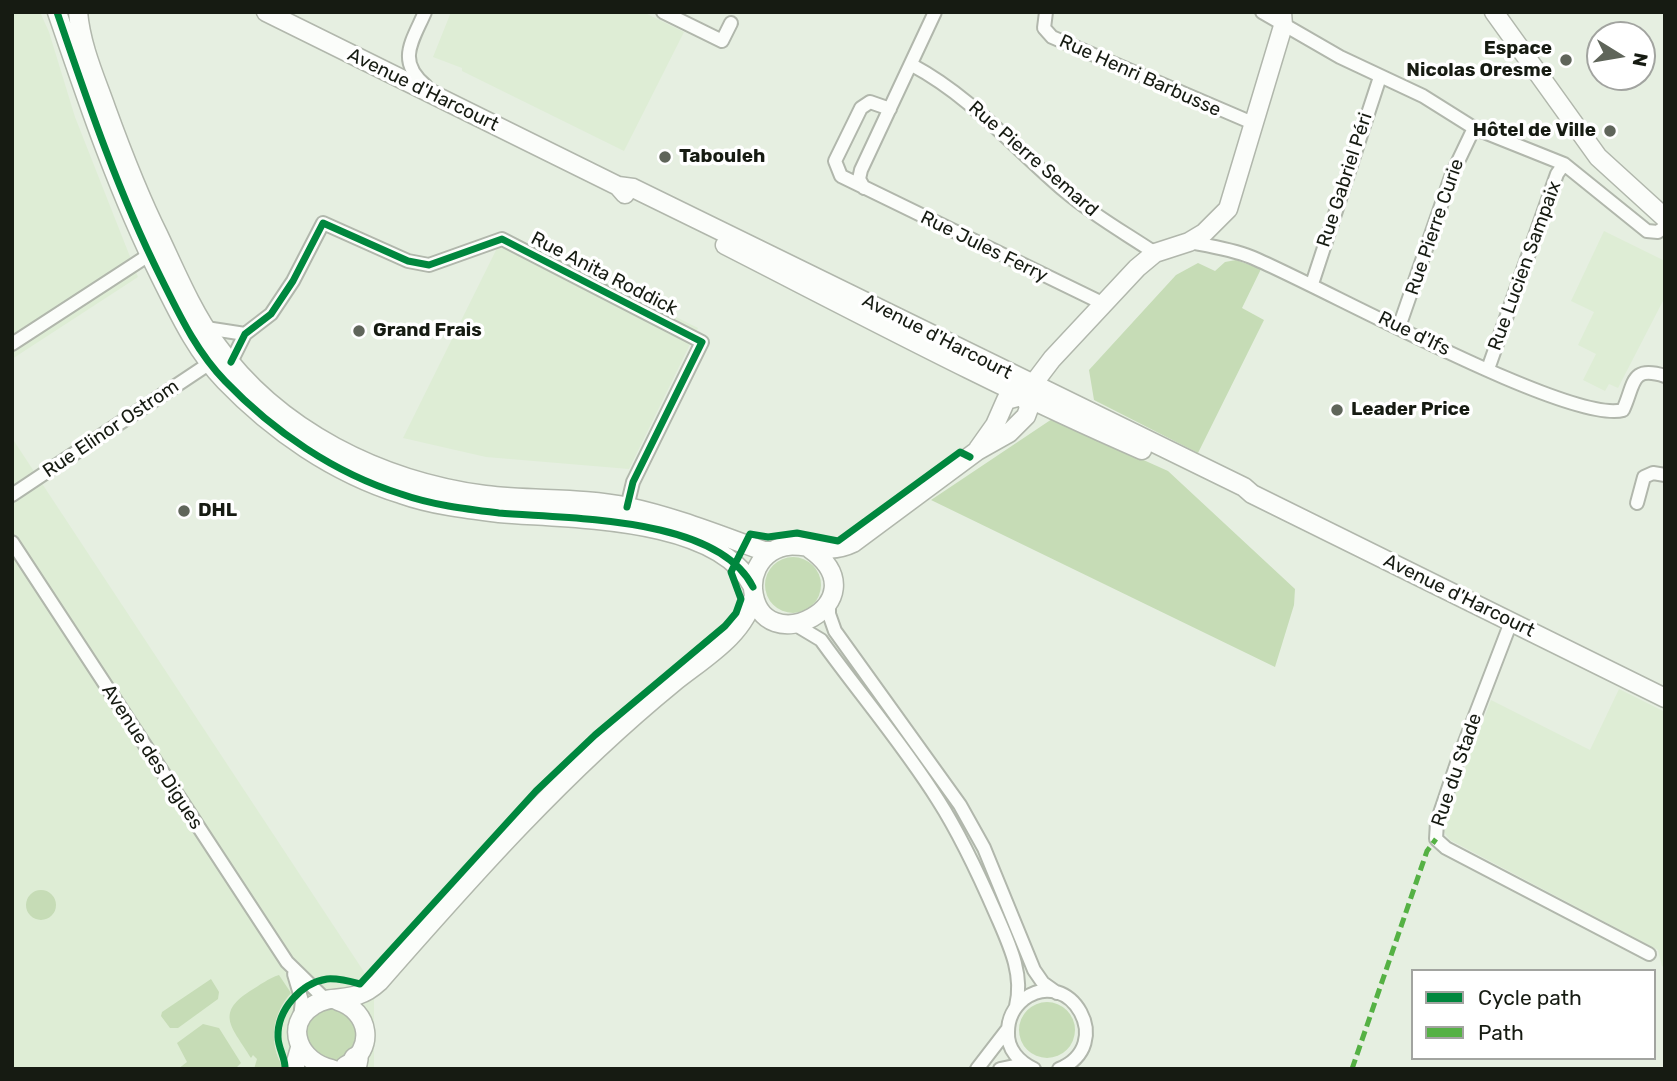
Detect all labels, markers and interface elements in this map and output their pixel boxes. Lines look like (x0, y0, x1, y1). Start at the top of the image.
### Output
north arrow (1586, 21, 1656, 91)
street label: Rue Henri Barbusse (1056, 30, 1224, 122)
place label: Espace Nicolas Oresme (1406, 38, 1552, 82)
street label: Avenue d'Harcourt (344, 44, 502, 136)
text: N (1628, 51, 1653, 69)
marker: Espace Nicolas Oresme (1558, 52, 1574, 68)
street label: Rue Pierre Semard (964, 96, 1102, 222)
street label: Rue Gabriel Péri (1313, 110, 1377, 250)
place label: Hôtel de Ville (1473, 120, 1596, 142)
marker: Hôtel de Ville (1602, 123, 1618, 139)
place label: Tabouleh (679, 146, 765, 168)
marker: Tabouleh (657, 149, 673, 165)
street label: Rue Pierre Curie (1401, 156, 1469, 298)
street label: Rue Lucien Sampaix (1484, 178, 1566, 354)
street label: Rue Jules Ferry (917, 206, 1051, 288)
street label: Rue Anita Roddick (527, 227, 681, 321)
street label: Avenue d'Harcourt (858, 289, 1016, 385)
street label: Rue d'Ifs (1374, 307, 1454, 361)
place label: Grand Frais (373, 320, 482, 342)
marker: Grand Frais (351, 323, 367, 339)
street label: Rue Elinor Ostrom (39, 375, 183, 483)
place label: Leader Price (1351, 399, 1470, 421)
marker: Leader Price (1329, 402, 1345, 418)
place label: DHL (198, 500, 237, 522)
marker: DHL (176, 503, 192, 519)
street label: Avenue d'Harcourt (1380, 550, 1538, 642)
street label: Avenue des Digues (97, 680, 207, 834)
street label: Rue du Stade (1427, 710, 1487, 830)
legend (1411, 969, 1656, 1060)
text: Cycle path (1478, 985, 1582, 1010)
text: Path (1478, 1020, 1524, 1045)

